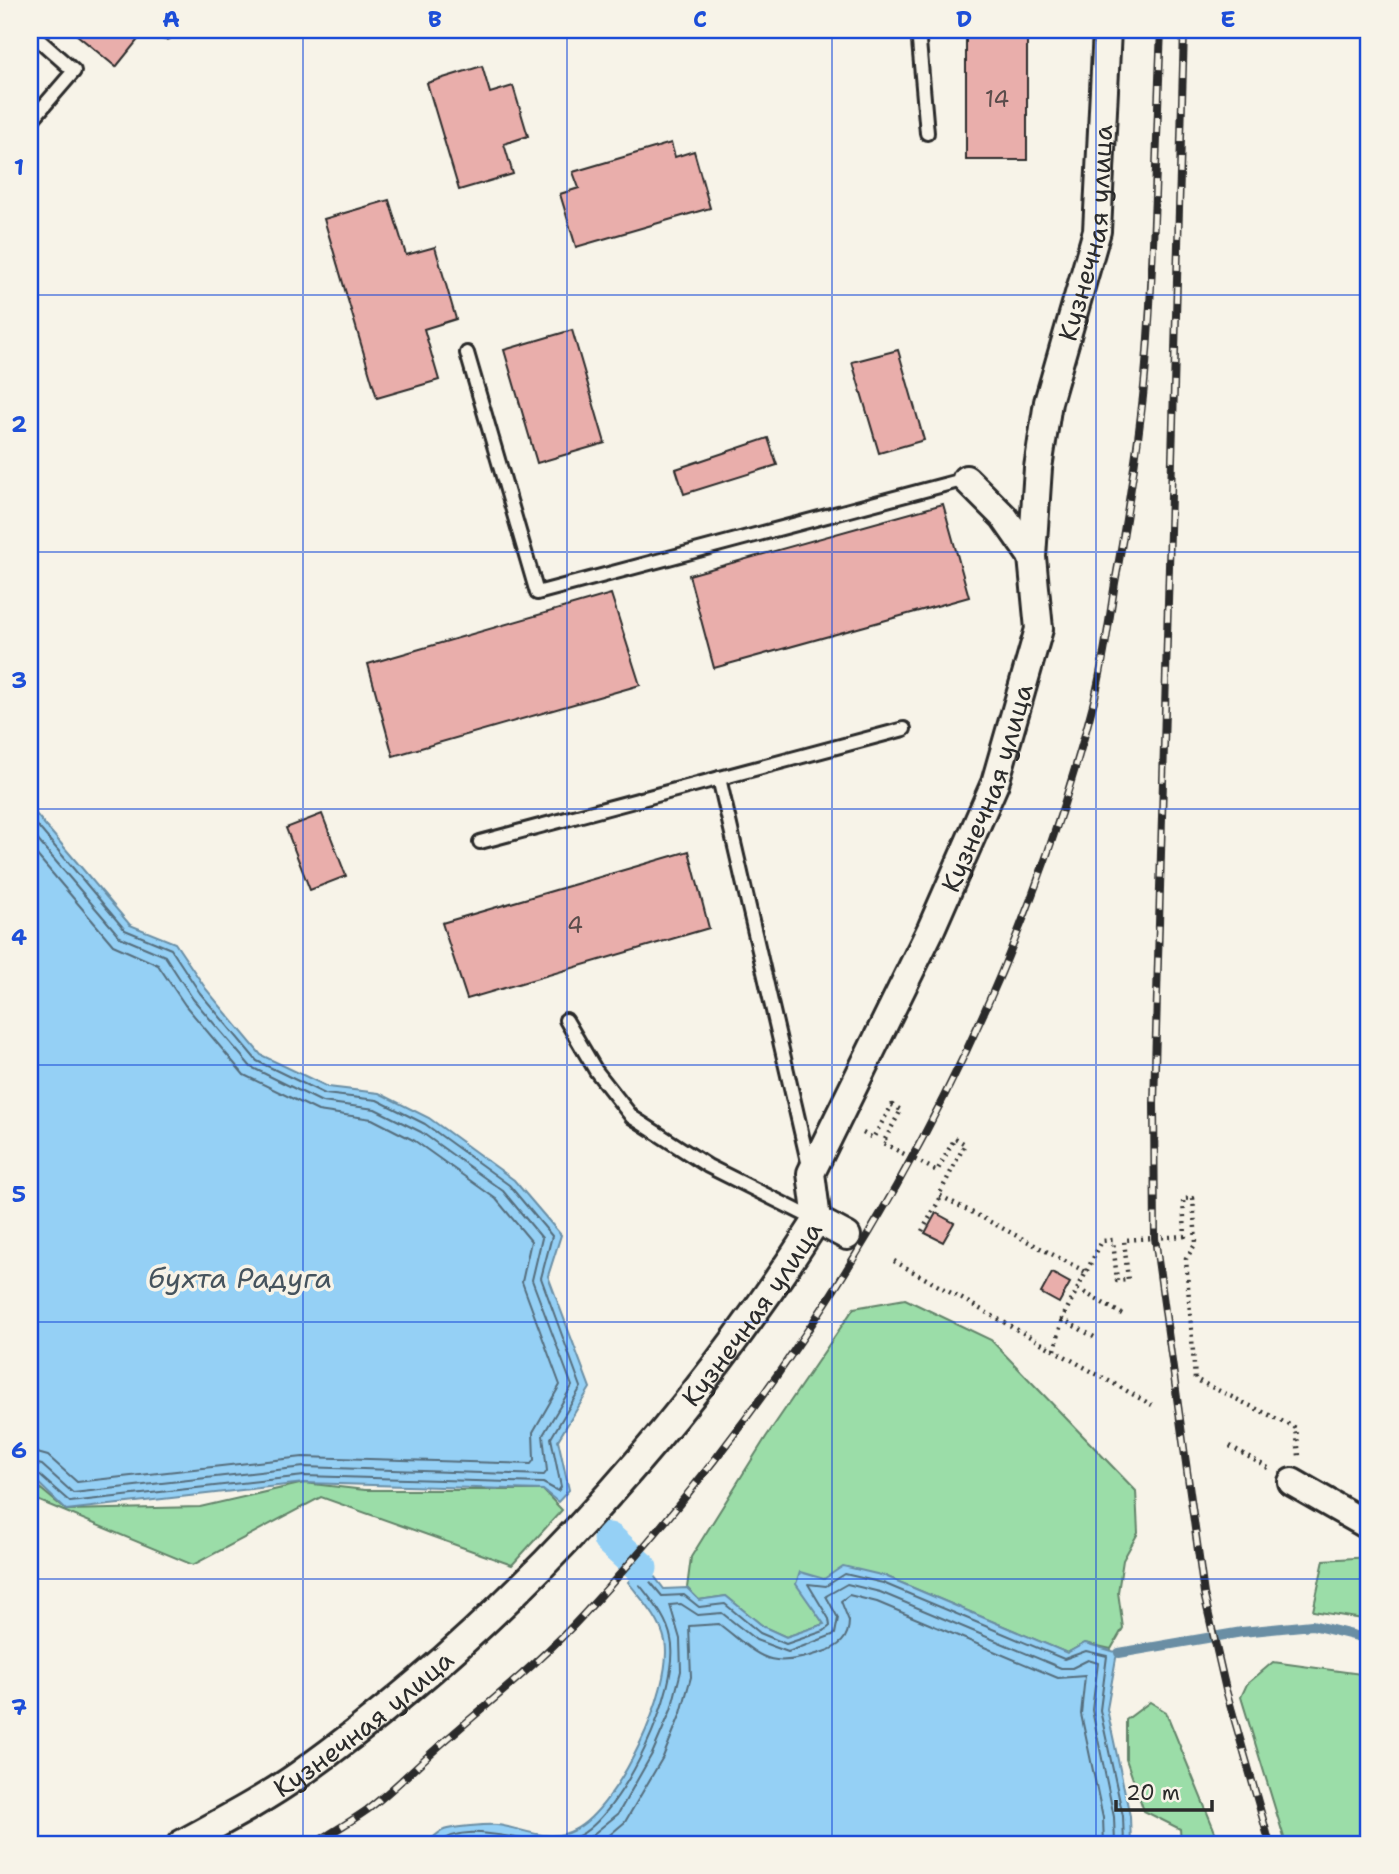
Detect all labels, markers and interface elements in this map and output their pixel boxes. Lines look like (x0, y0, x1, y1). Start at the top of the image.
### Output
text: A (162, 4, 180, 34)
text: B (428, 4, 442, 34)
text: C (693, 4, 707, 34)
text: D (956, 4, 972, 34)
text: E (1220, 4, 1236, 34)
house number: 14 (985, 84, 1009, 114)
street label: Кузнечная улица (1049, 124, 1120, 345)
text: 1 (14, 152, 24, 182)
text: 2 (11, 409, 27, 439)
text: 3 (11, 665, 27, 695)
street label: Кузнечная улица (932, 679, 1040, 897)
house number: 4 (567, 910, 583, 940)
text: 4 (11, 922, 27, 952)
text: 5 (12, 1179, 26, 1209)
street label: Кузнечная улица (673, 1214, 829, 1413)
water label: бухта Радуга (148, 1259, 332, 1297)
text: 6 (11, 1435, 27, 1465)
street label: Кузнечная улица (266, 1642, 460, 1805)
text: 7 (11, 1692, 27, 1722)
scale bar (1116, 1769, 1212, 1813)
text: 20 m (1126, 1779, 1180, 1807)

